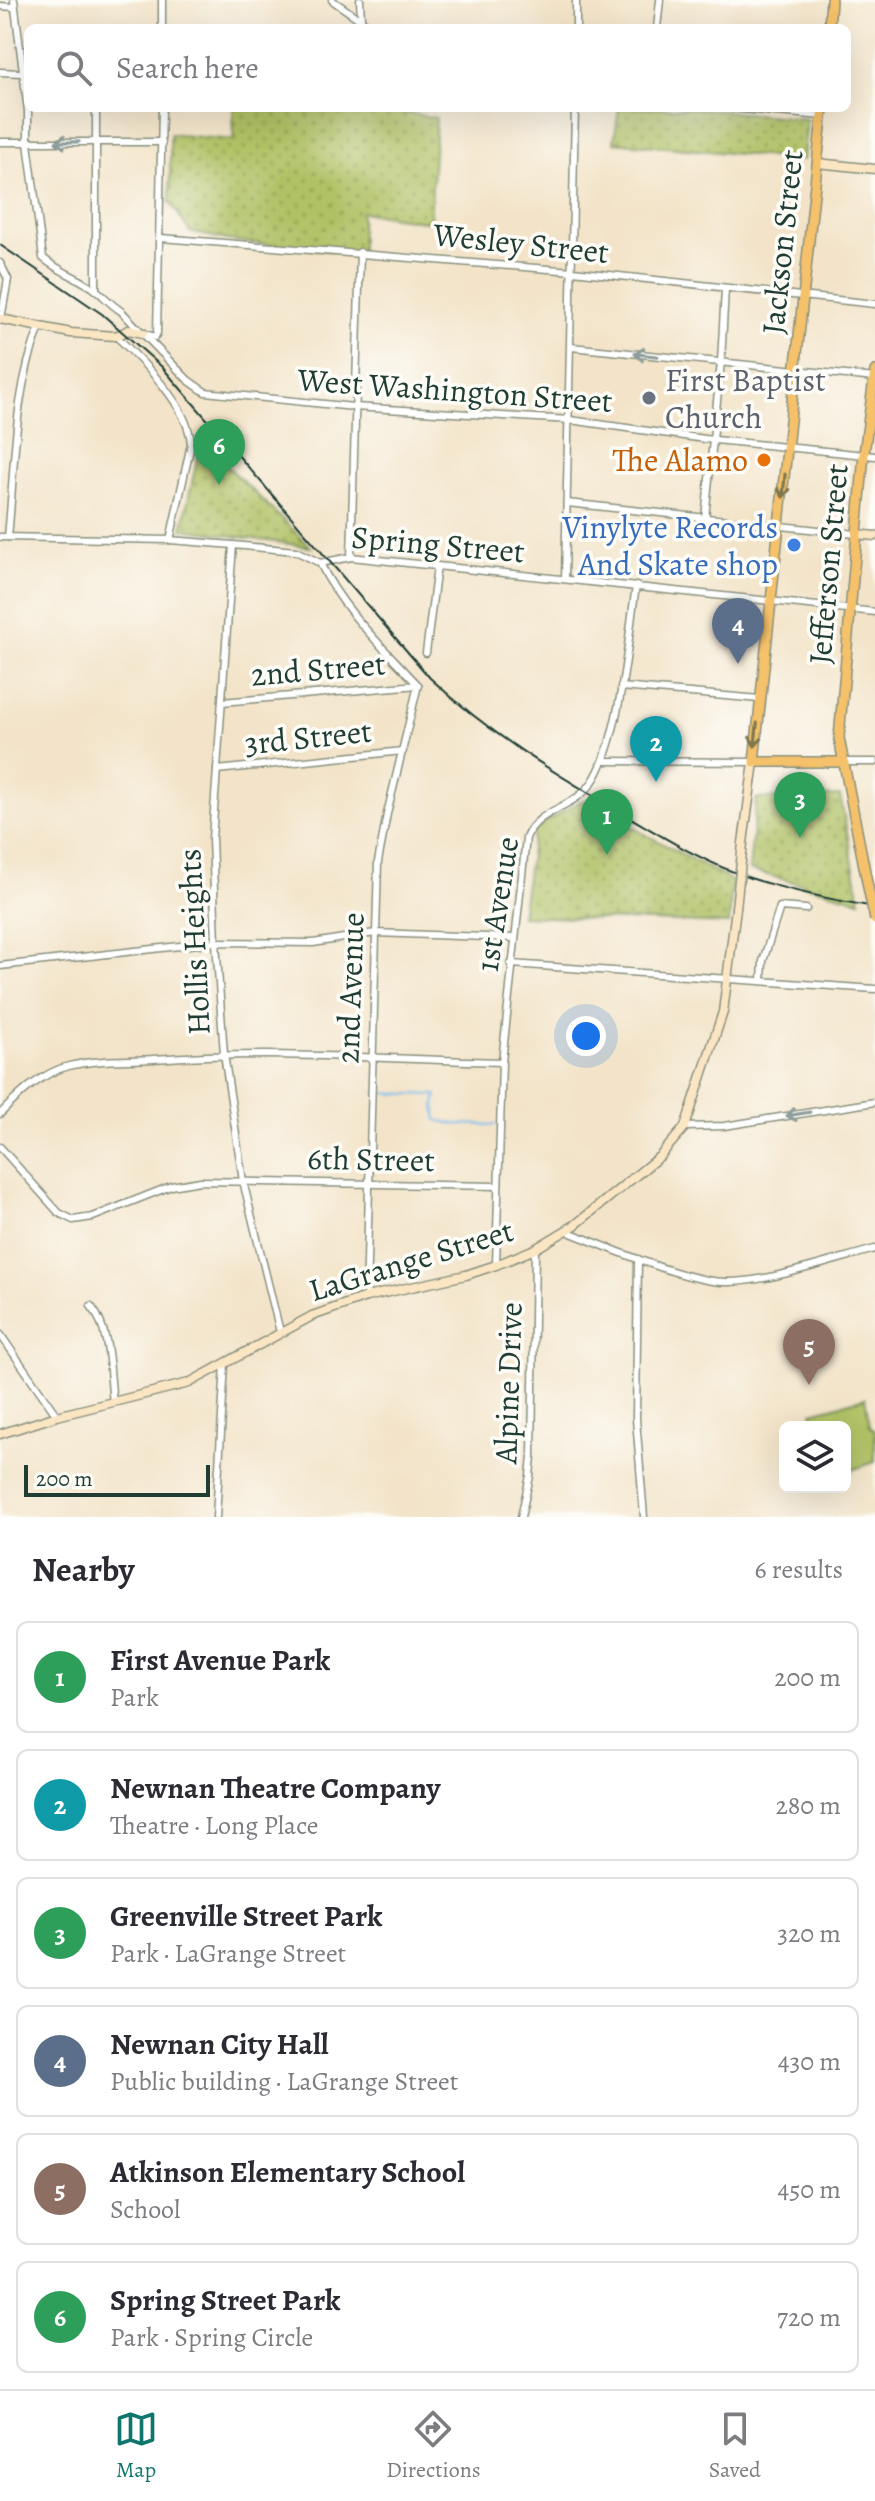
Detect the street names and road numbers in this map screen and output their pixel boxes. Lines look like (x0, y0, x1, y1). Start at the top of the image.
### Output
street label: Jackson Street (750, 148, 814, 336)
street label: Wesley Street (430, 212, 611, 274)
street label: West Washington Street (295, 357, 614, 423)
street label: Jefferson Street (797, 462, 859, 666)
street label: Spring Street (350, 515, 526, 573)
street label: 2nd Street (249, 641, 387, 697)
street label: 3rd Street (242, 708, 374, 766)
street label: 1st Avenue (465, 833, 529, 975)
street label: Hollis Heights (167, 848, 221, 1036)
street label: 2nd Avenue (325, 911, 375, 1065)
street label: 6th Street (307, 1136, 435, 1182)
street label: LaGrange Street (303, 1208, 519, 1312)
street label: Alpine Drive (483, 1301, 533, 1466)

